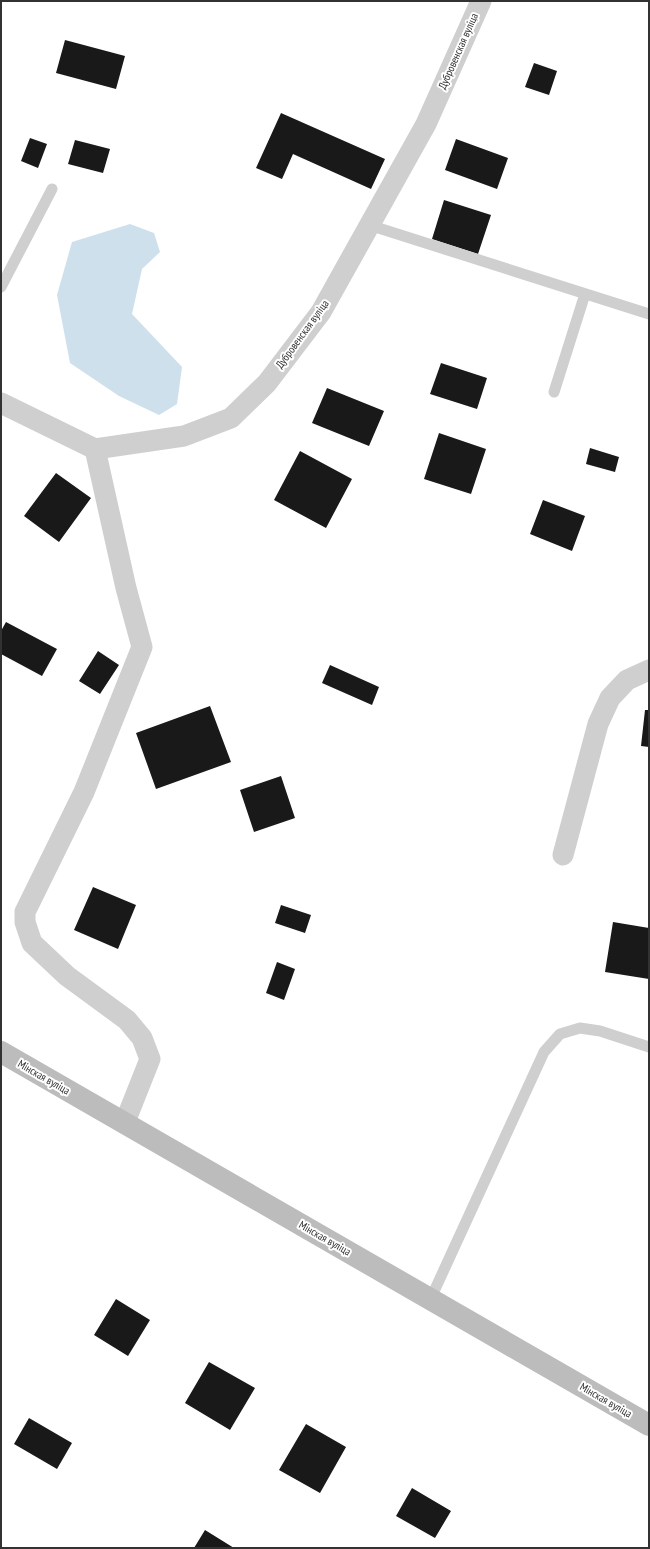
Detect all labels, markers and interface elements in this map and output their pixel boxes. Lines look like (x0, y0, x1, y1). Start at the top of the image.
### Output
street label: Дубровенская вуліца (435, 11, 481, 91)
street label: Дубровенская вуліца (272, 297, 332, 371)
street label: Мінская вуліца (15, 1056, 73, 1098)
street label: Мінская вуліца (296, 1217, 354, 1259)
street label: Мінская вуліца (577, 1379, 635, 1421)

